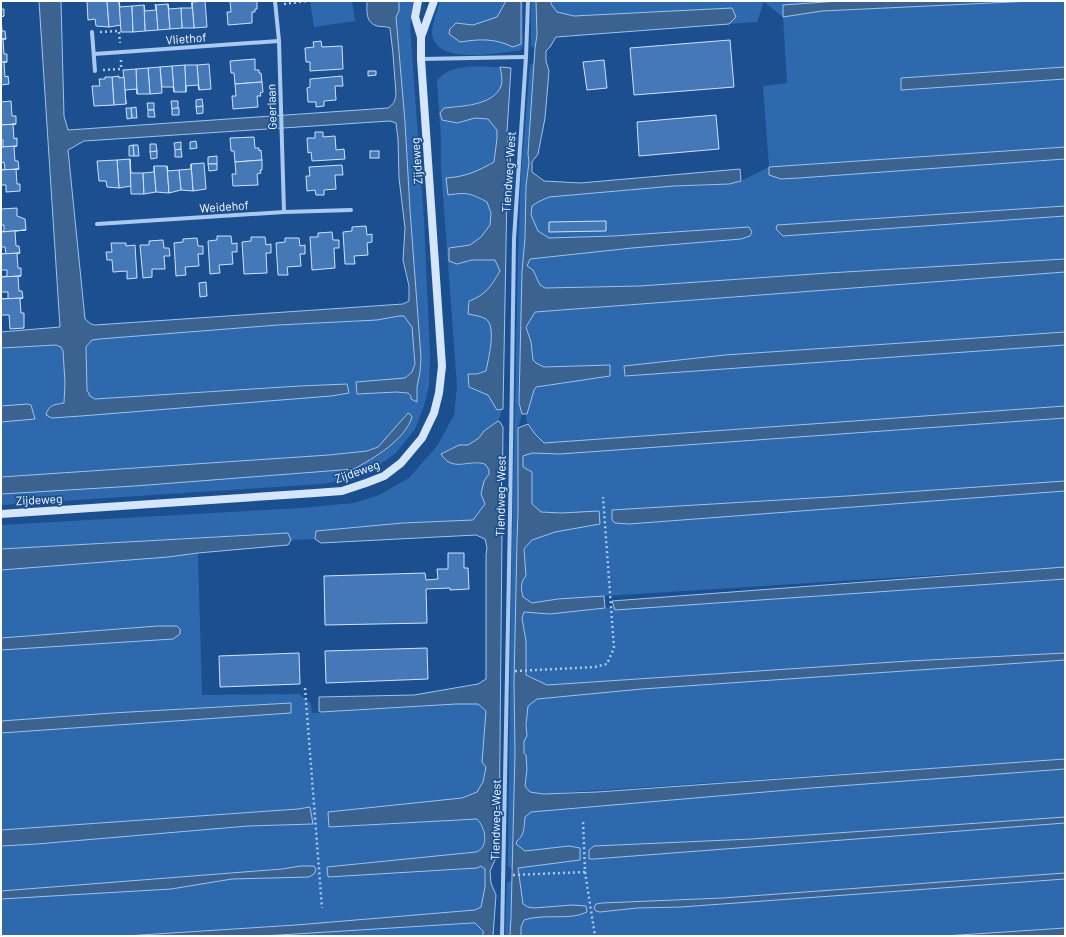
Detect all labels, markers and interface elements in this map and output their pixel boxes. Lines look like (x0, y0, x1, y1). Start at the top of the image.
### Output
street label: Vliethof (165, 30, 207, 46)
street label: Geerlaan (263, 84, 279, 130)
street label: Tiendweg-West (498, 131, 518, 213)
street label: Zijdeweg (407, 137, 425, 185)
street label: Weidehof (199, 197, 249, 215)
street label: Tiendweg-West (492, 455, 508, 537)
street label: Zijdeweg (333, 457, 381, 485)
street label: Zijdeweg (15, 491, 63, 507)
street label: Tiendweg-West (487, 779, 503, 861)

